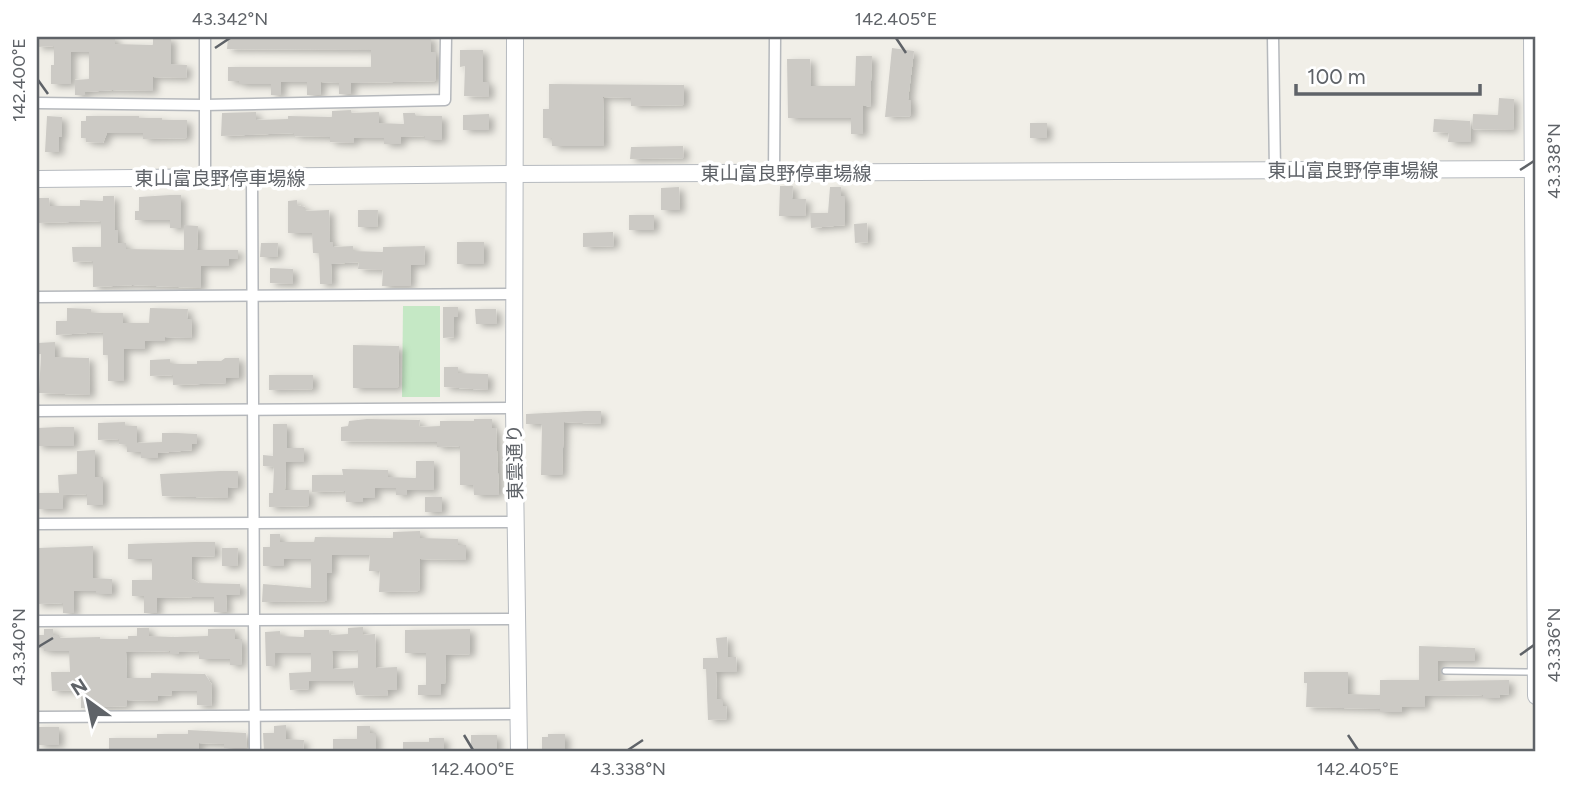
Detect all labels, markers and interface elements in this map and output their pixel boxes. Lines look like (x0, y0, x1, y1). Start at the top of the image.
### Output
text: 43.342°N (192, 8, 268, 30)
text: 142.405°E (855, 8, 937, 30)
text: 142.400°E (8, 38, 30, 122)
scale bar (1296, 52, 1480, 96)
text: 100 m (1307, 64, 1366, 89)
text: 43.338°N (1543, 123, 1565, 199)
street label: 東山富良野停車場線 (1267, 159, 1439, 182)
street label: 東山富良野停車場線 (700, 162, 872, 185)
street label: 東山富良野停車場線 (134, 167, 306, 190)
street label: 東雲通り (503, 424, 527, 500)
text: 43.336°N (1543, 607, 1565, 683)
text: 43.340°N (8, 608, 30, 686)
north arrow (52, 666, 122, 736)
text: N (67, 674, 91, 701)
text: 142.400°E (431, 758, 515, 780)
text: 43.338°N (590, 758, 666, 780)
text: 142.405°E (1317, 758, 1399, 780)

